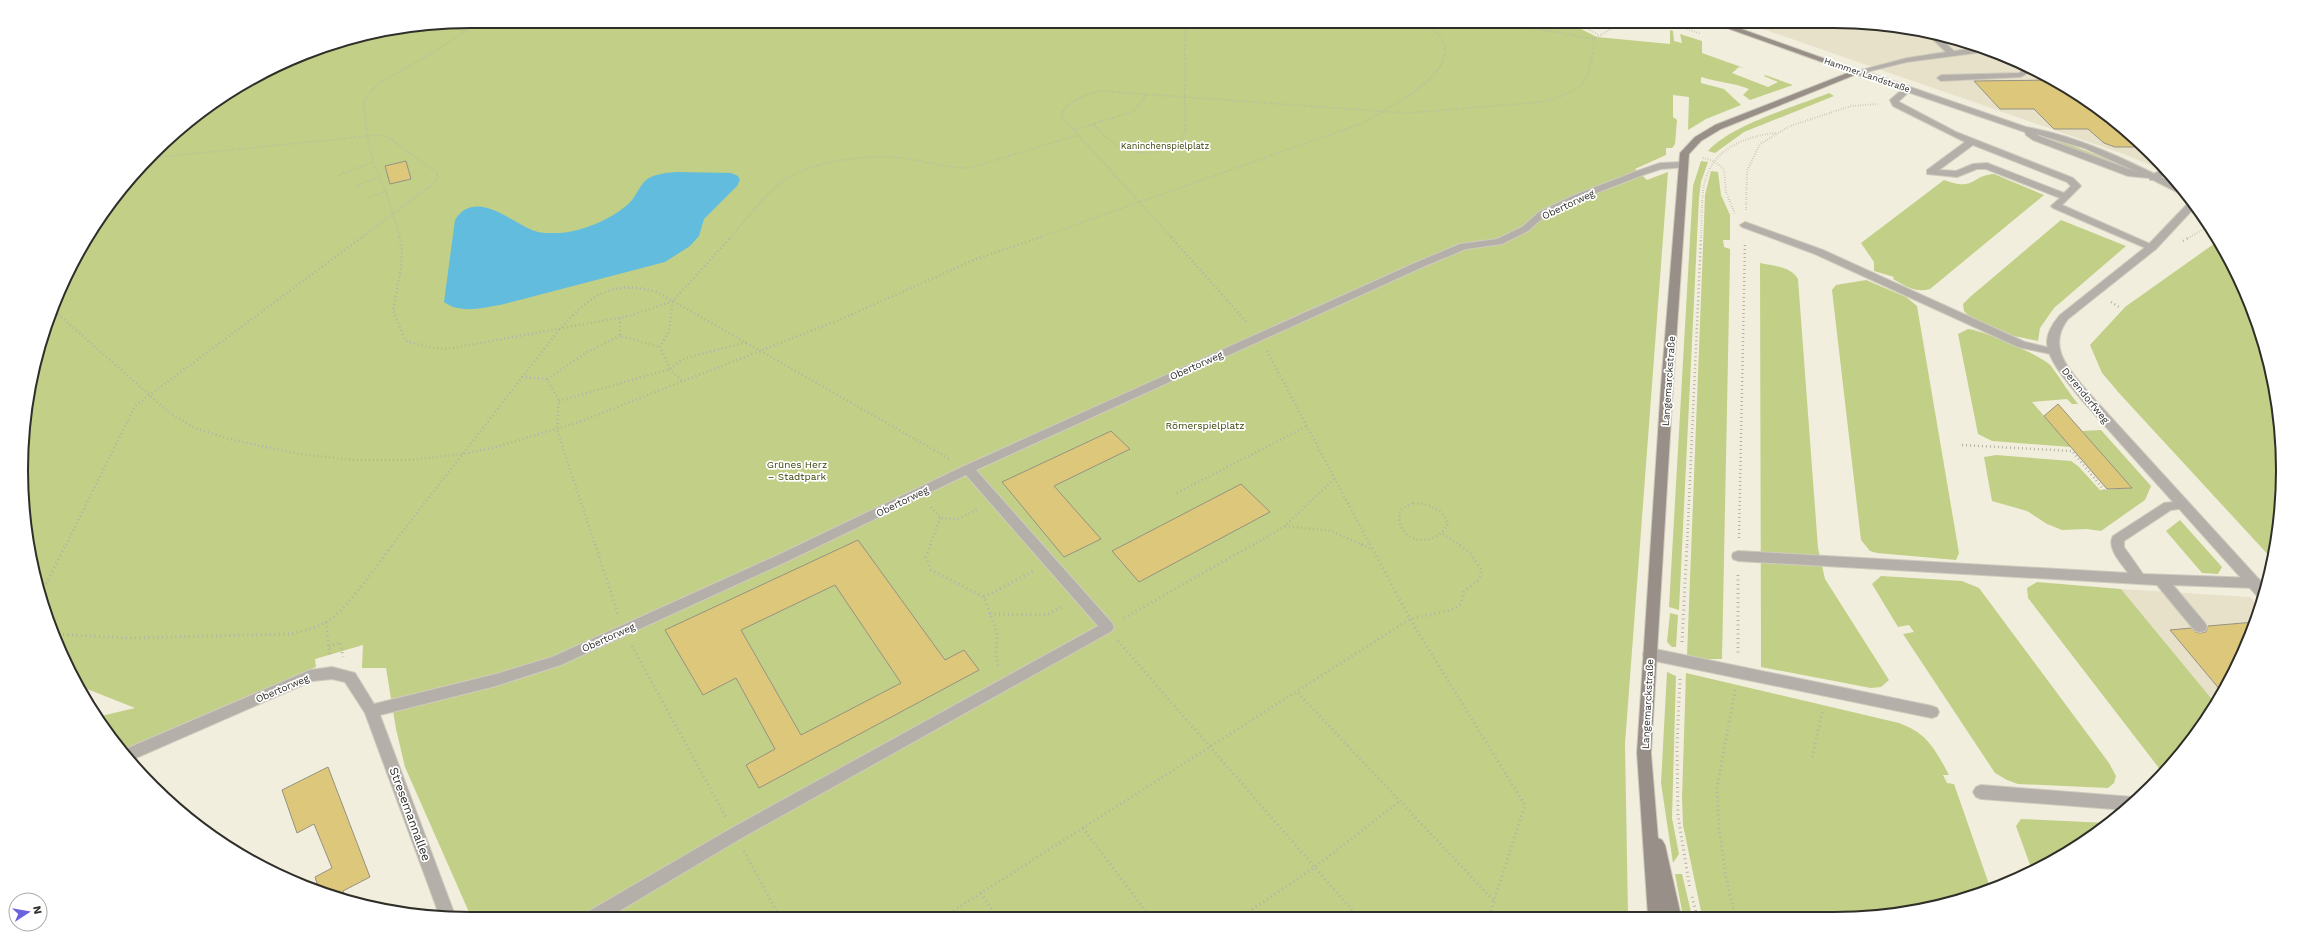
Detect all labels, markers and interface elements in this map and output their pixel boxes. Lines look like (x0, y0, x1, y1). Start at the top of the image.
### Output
street label: Hammer Landstraße (1823, 56, 1911, 94)
park label: Kaninchenspielplatz (1121, 141, 1209, 151)
street label: Obertorweg (1540, 187, 1597, 221)
street label: Langemarckstraße (1660, 335, 1677, 426)
street label: Obertorweg (1168, 349, 1225, 382)
street label: Derendorfweg (2060, 365, 2112, 426)
park label: Römerspielplatz (1166, 420, 1245, 431)
park label: Grünes Herz – Stadtpark (767, 459, 827, 482)
street label: Obertorweg (874, 484, 931, 519)
street label: Obertorweg (580, 621, 637, 654)
street label: Langemarckstraße (1640, 658, 1655, 749)
street label: Obertorweg (254, 672, 311, 705)
street label: Stresemannallee (387, 765, 433, 863)
north arrow (8, 892, 48, 932)
text: N (30, 905, 44, 915)

